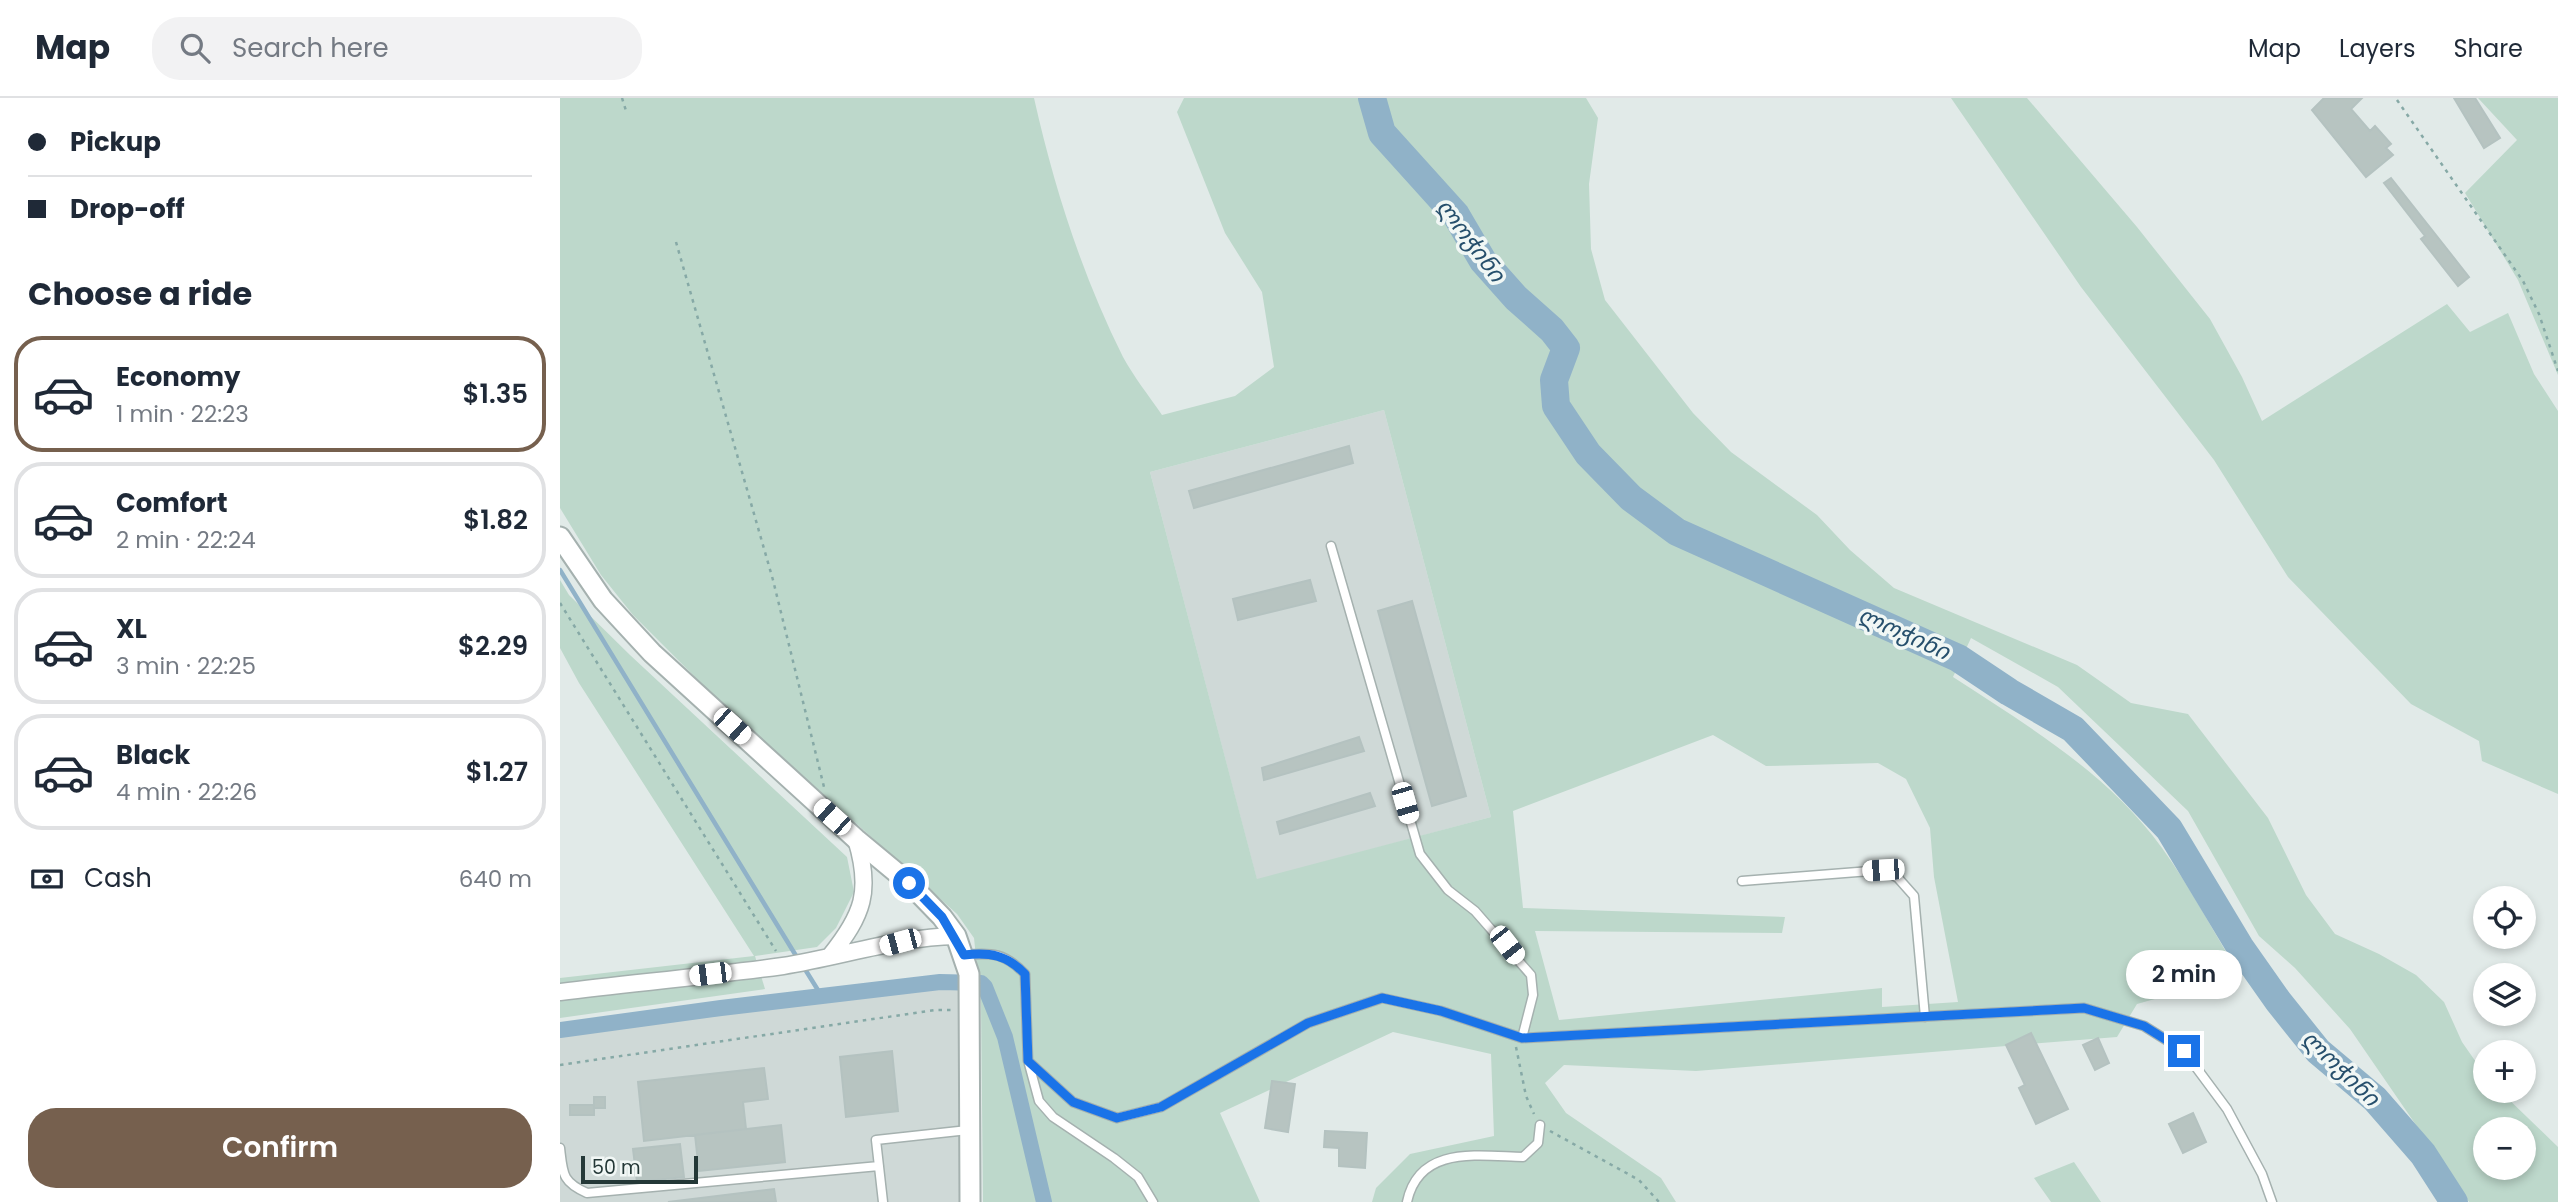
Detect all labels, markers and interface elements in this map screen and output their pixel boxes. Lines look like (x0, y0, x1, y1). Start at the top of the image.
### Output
search box (152, 17, 642, 80)
text: Map (35, 24, 110, 71)
icon: search (176, 29, 214, 67)
text: Search here (232, 30, 389, 66)
text: Map (2248, 32, 2301, 65)
text: Layers (2339, 32, 2415, 65)
text: Share (2453, 32, 2523, 65)
text: Pickup (70, 124, 161, 160)
text: Drop-off (70, 191, 185, 227)
water label: ლოჭინი (1429, 192, 1513, 289)
text: Choose a ride (28, 271, 252, 316)
text: Economy (116, 359, 240, 395)
icon: car (32, 363, 95, 426)
text: $1.35 (463, 376, 528, 412)
text: 1 min · 22:23 (116, 398, 249, 430)
text: Comfort (116, 485, 228, 521)
icon: car (32, 489, 95, 552)
text: $1.82 (463, 502, 528, 538)
text: 2 min · 22:24 (116, 524, 256, 556)
water label: ლოჭინი (1853, 599, 1955, 668)
text: XL (116, 611, 147, 647)
icon: car (32, 615, 95, 678)
text: $2.29 (458, 628, 528, 664)
text: 3 min · 22:25 (116, 650, 256, 682)
car (710, 704, 755, 748)
text: Black (116, 737, 190, 773)
icon: car (32, 741, 95, 804)
text: $1.27 (466, 754, 528, 790)
text: 4 min · 22:26 (116, 776, 257, 808)
car (1390, 780, 1421, 826)
car (810, 795, 855, 839)
car (1862, 858, 1905, 882)
icon: cash (28, 860, 66, 898)
text: Cash (84, 860, 152, 896)
text: 640 m (459, 863, 532, 895)
route start (893, 867, 925, 899)
map controls (2473, 886, 2536, 1180)
button: locate (2473, 886, 2536, 949)
car (1486, 922, 1529, 968)
car (877, 926, 924, 958)
callout: 2 min (2126, 950, 2242, 998)
text: 2 min (2152, 958, 2216, 990)
car (688, 961, 733, 987)
button: layers (2473, 963, 2536, 1026)
water label: ლოჭინი (2295, 1023, 2388, 1114)
route end (2168, 1035, 2200, 1067)
button: + (2473, 1040, 2536, 1103)
button: Confirm (28, 1108, 532, 1188)
button: − (2473, 1117, 2536, 1180)
scale bar (581, 1153, 698, 1185)
text: 50 m (592, 1154, 641, 1181)

